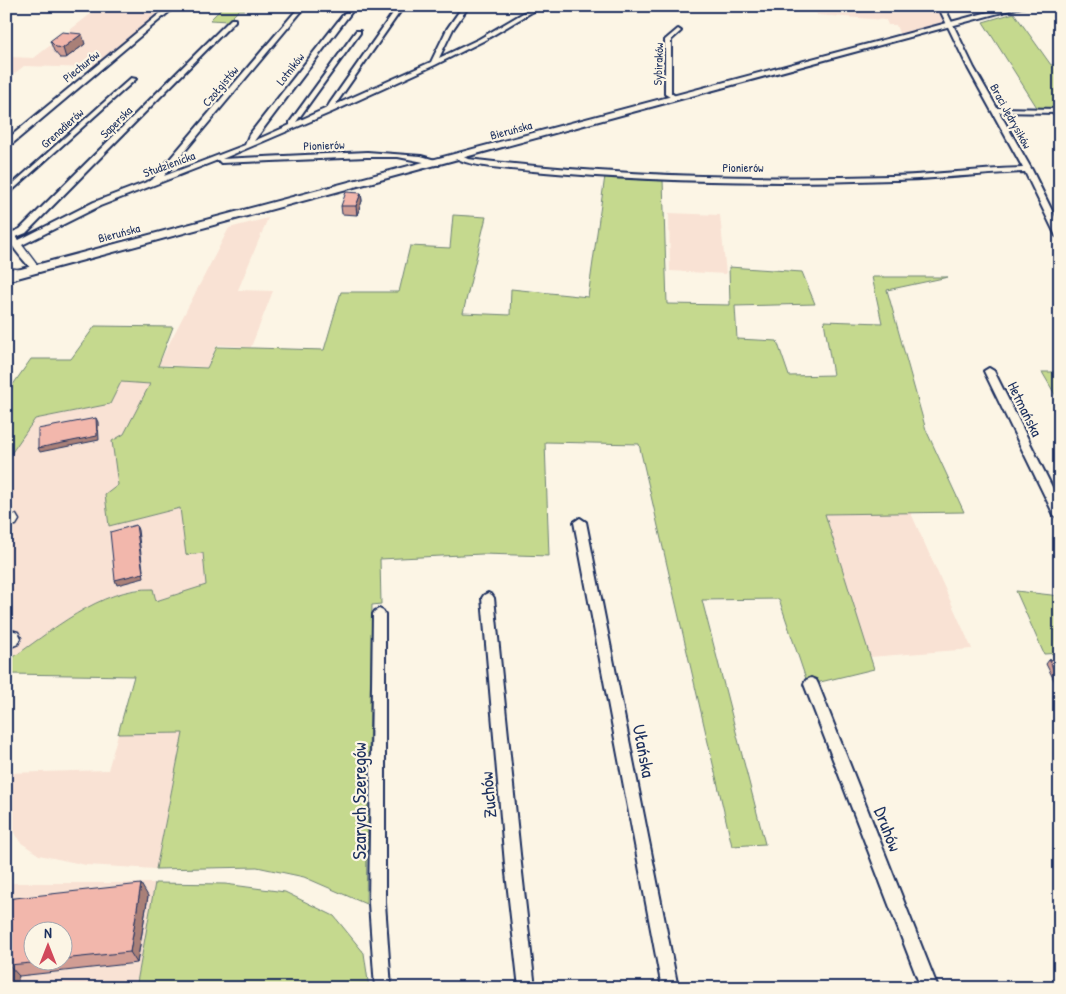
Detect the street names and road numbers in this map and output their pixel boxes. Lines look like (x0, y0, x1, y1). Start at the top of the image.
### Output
street label: Sybiraków (649, 42, 667, 86)
street label: Piechurów (59, 46, 103, 86)
street label: Lotników (272, 49, 308, 89)
street label: Czołgistów (198, 62, 242, 110)
street label: Braci Jędrysików (986, 80, 1036, 152)
street label: Saperska (96, 102, 136, 142)
street label: Grenadierów (37, 104, 87, 152)
street label: Bieruńska (488, 116, 534, 144)
street label: Pionierów (303, 136, 345, 154)
street label: Studzienicka (141, 147, 198, 181)
street label: Pionierów (722, 159, 764, 176)
street label: Bieruńska (96, 219, 142, 247)
street label: Hetmańska (1003, 378, 1047, 440)
street label: Ułańska (627, 722, 661, 780)
street label: Szarych Szeregów (347, 742, 372, 860)
street label: Zuchów (474, 771, 502, 819)
street label: Druhów (868, 803, 908, 855)

